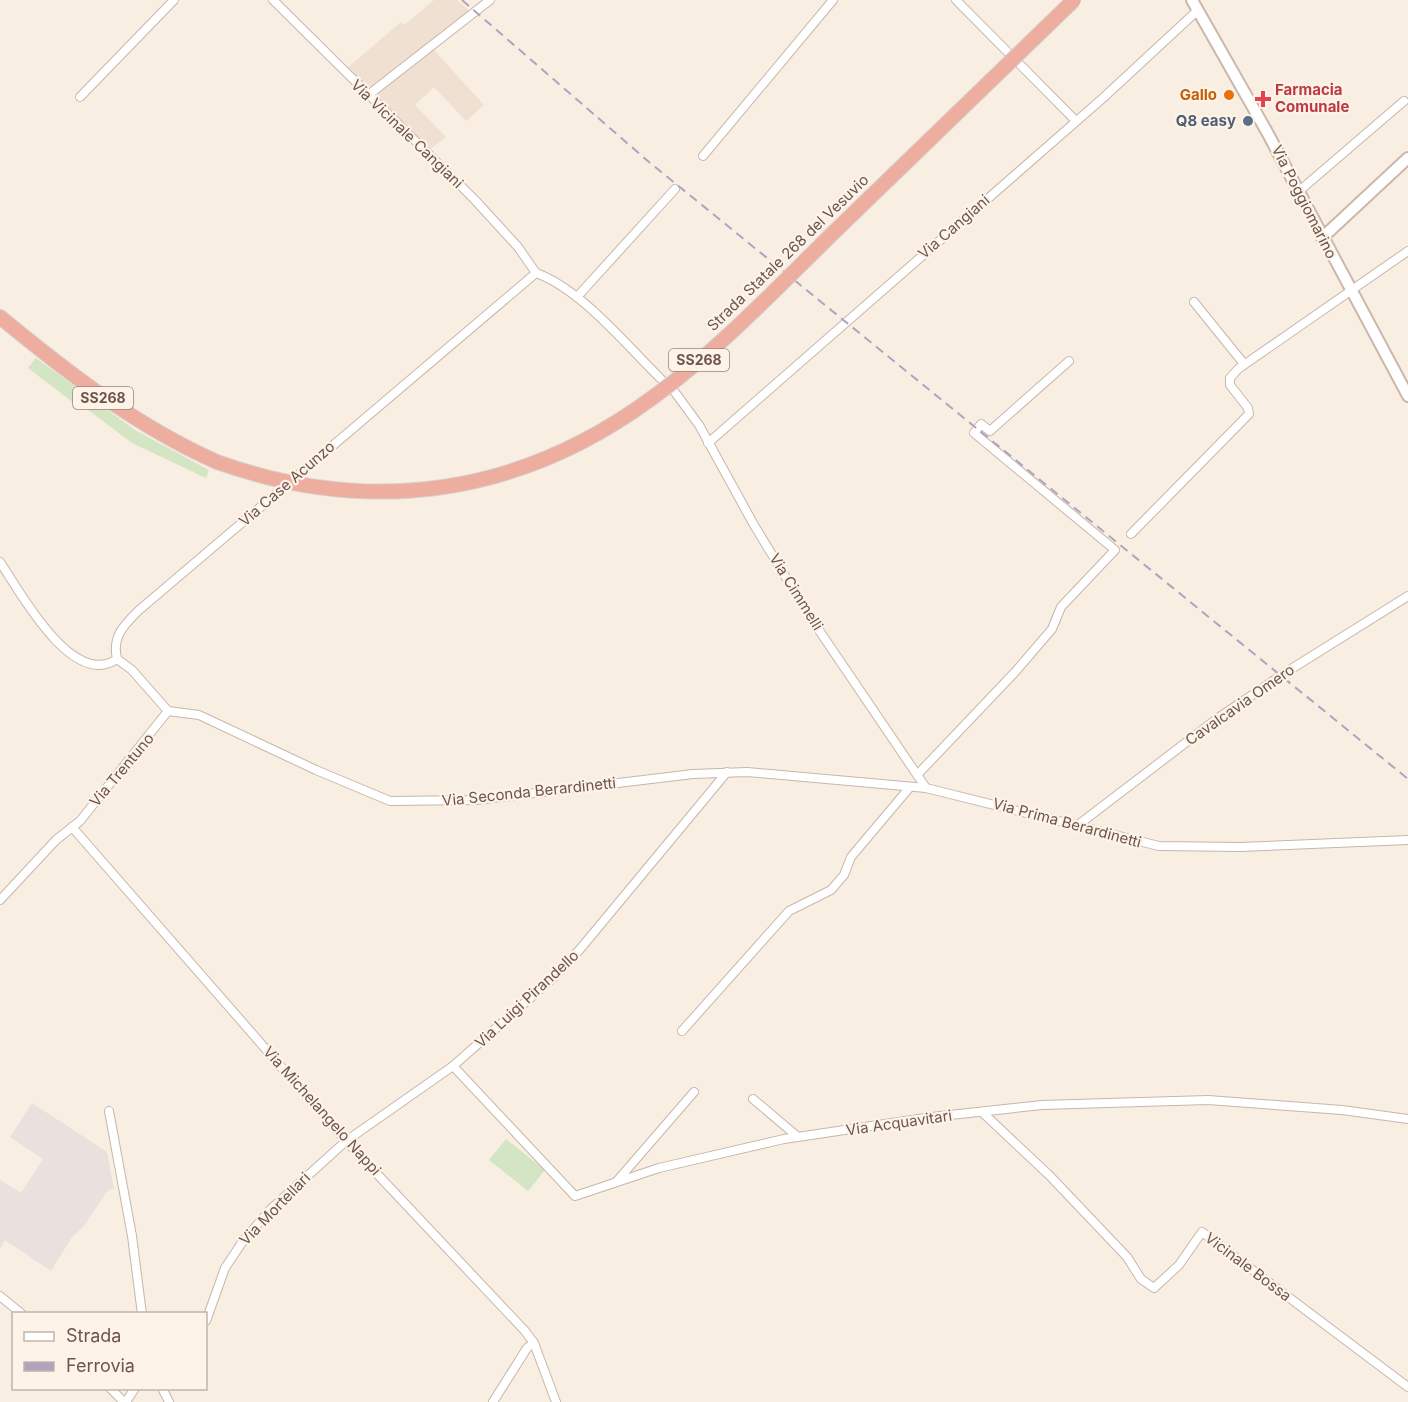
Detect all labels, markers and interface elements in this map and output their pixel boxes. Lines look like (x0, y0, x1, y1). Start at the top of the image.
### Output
street label: Via Vicinale Cangiani (347, 75, 467, 192)
place label: Farmacia Comunale (1275, 80, 1349, 116)
place label: Gallo (1180, 85, 1217, 104)
marker: Gallo (1222, 88, 1236, 102)
marker: Farmacia Comunale (1256, 92, 1270, 106)
place label: Q8 easy (1176, 111, 1236, 130)
marker: Q8 easy (1241, 114, 1255, 128)
street label: Via Poggiomarino (1268, 142, 1341, 262)
street label: Strada Statale 268 del Vesuvio (703, 170, 872, 335)
street label: Via Cangiani (914, 190, 993, 263)
road number: SS268 (669, 349, 729, 371)
road number: SS268 (73, 387, 133, 409)
street label: Via Case Acunzo (235, 437, 338, 530)
street label: Via Cimmelli (765, 550, 828, 634)
street label: Cavalcavia Omero (1181, 660, 1298, 749)
street label: Via Trentuno (85, 729, 158, 810)
street label: Via Seconda Berardinetti (441, 773, 617, 810)
street label: Via Prima Berardinetti (991, 794, 1144, 851)
street label: Via Luigi Pirandello (471, 946, 583, 1052)
street label: Via Michelangelo Nappi (259, 1042, 385, 1179)
street label: Via Acquavitari (845, 1106, 953, 1139)
street label: Via Mortellari (235, 1168, 314, 1249)
street label: Vicinale Bossa (1201, 1228, 1295, 1305)
legend (12, 1312, 207, 1390)
text: Strada (66, 1325, 121, 1346)
text: Ferrovia (66, 1355, 135, 1376)

